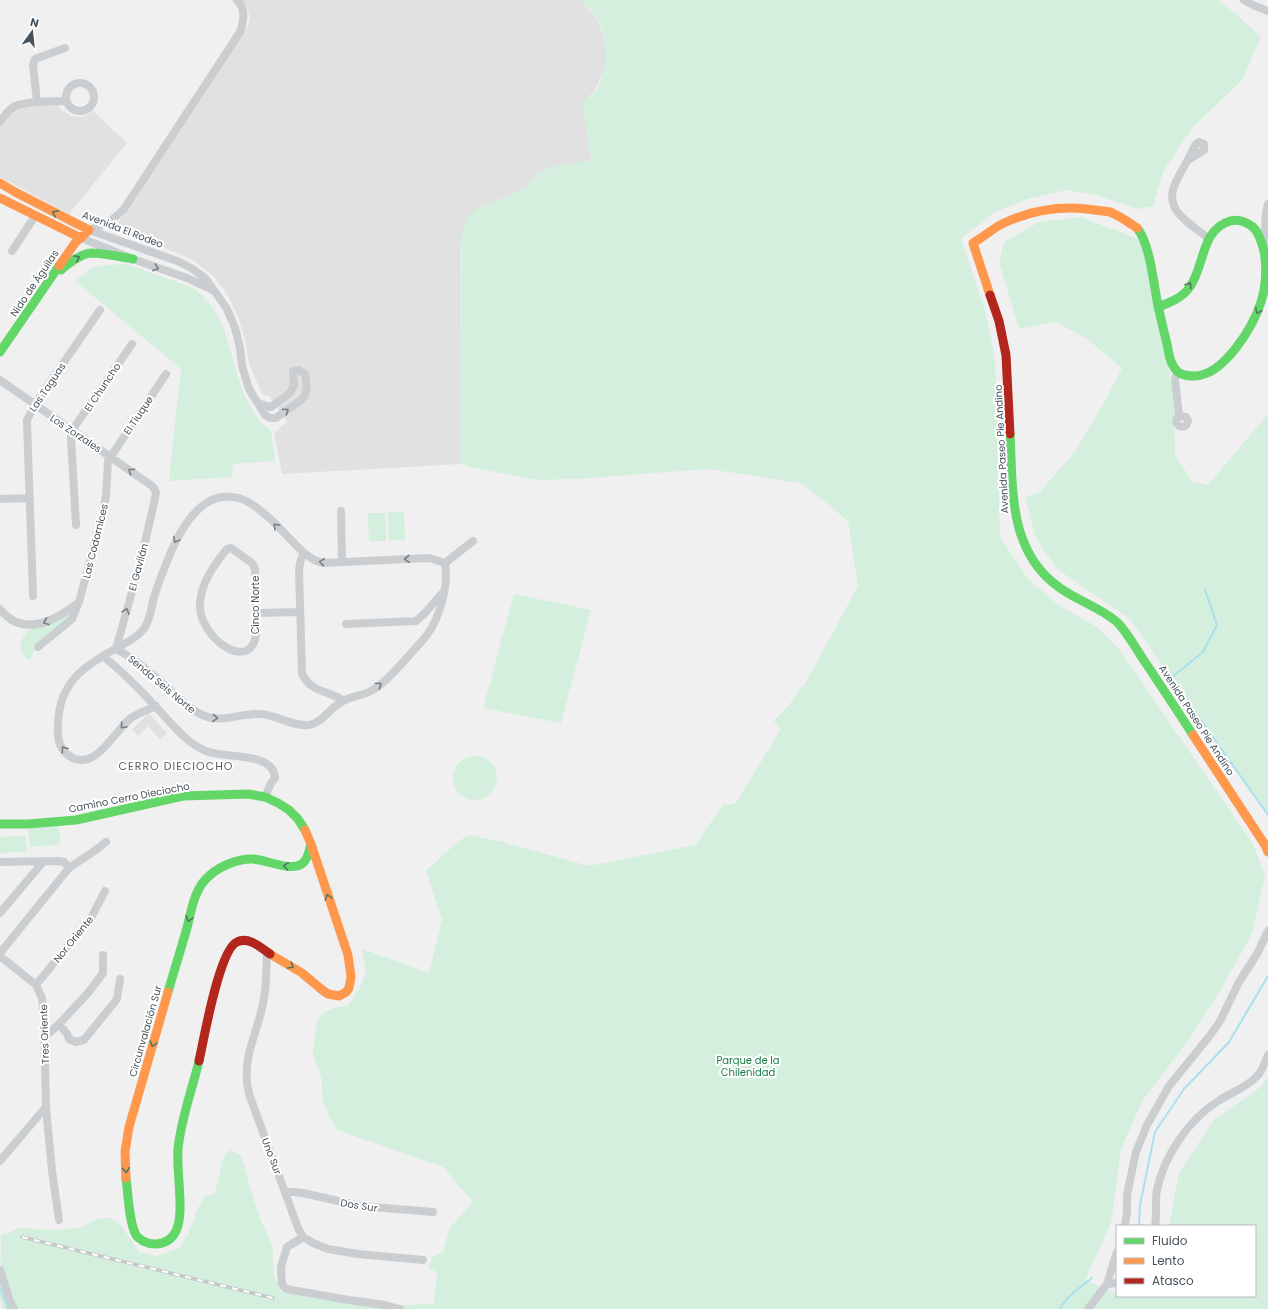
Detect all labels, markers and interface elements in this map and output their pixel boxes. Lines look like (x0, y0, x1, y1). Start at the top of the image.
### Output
north arrow (12, 12, 52, 52)
text: N (29, 14, 41, 31)
street label: Avenida El Rodeo (80, 207, 166, 252)
one-way arrow (51, 210, 59, 217)
street label: Nido de Águilas (6, 247, 62, 320)
one-way arrow (73, 255, 80, 263)
one-way arrow (153, 263, 160, 271)
one-way arrow (1185, 282, 1192, 289)
one-way arrow (1255, 307, 1263, 314)
street label: Las Taguas (25, 360, 69, 415)
street label: El Chuncho (81, 360, 124, 415)
street label: Avenida Paseo Pie Andino (991, 384, 1012, 514)
street label: El Tiuque (120, 393, 157, 438)
one-way arrow (281, 409, 288, 416)
street label: Los Zorzales (47, 411, 105, 456)
one-way arrow (129, 469, 136, 476)
street label: Las Codornices (79, 502, 112, 580)
one-way arrow (273, 523, 281, 531)
one-way arrow (174, 536, 181, 543)
street label: El Gavilán (125, 542, 152, 592)
one-way arrow (404, 555, 410, 564)
one-way arrow (319, 558, 325, 567)
street label: Cinco Norte (248, 576, 263, 634)
one-way arrow (121, 608, 130, 615)
one-way arrow (42, 617, 49, 625)
street label: Senda Seis Norte (125, 652, 199, 717)
street label: Avenida Paseo Pie Andino (1155, 662, 1238, 778)
one-way arrow (374, 683, 381, 690)
one-way arrow (212, 713, 218, 722)
one-way arrow (121, 721, 128, 729)
one-way arrow (61, 746, 69, 753)
district label: CERRO DIECIOCHO (119, 758, 233, 774)
street label: Camino Cerro Dieciocho (67, 778, 191, 817)
one-way arrow (283, 862, 289, 871)
one-way arrow (324, 894, 333, 901)
street label: Nor Oriente (50, 913, 97, 966)
one-way arrow (185, 915, 194, 922)
one-way arrow (287, 961, 294, 968)
street label: Circunvalación Sur (125, 983, 166, 1079)
street label: Tres Oriente (36, 1004, 53, 1064)
one-way arrow (149, 1040, 158, 1047)
park label: Parque de la Chilenidad (716, 1053, 780, 1080)
street label: Uno Sur (258, 1136, 285, 1177)
one-way arrow (121, 1167, 130, 1173)
street label: Dos Sur (339, 1195, 379, 1216)
legend (1116, 1225, 1256, 1297)
text: Fluido (1152, 1232, 1188, 1249)
text: Lento (1152, 1252, 1185, 1269)
text: Atasco (1152, 1272, 1194, 1289)

